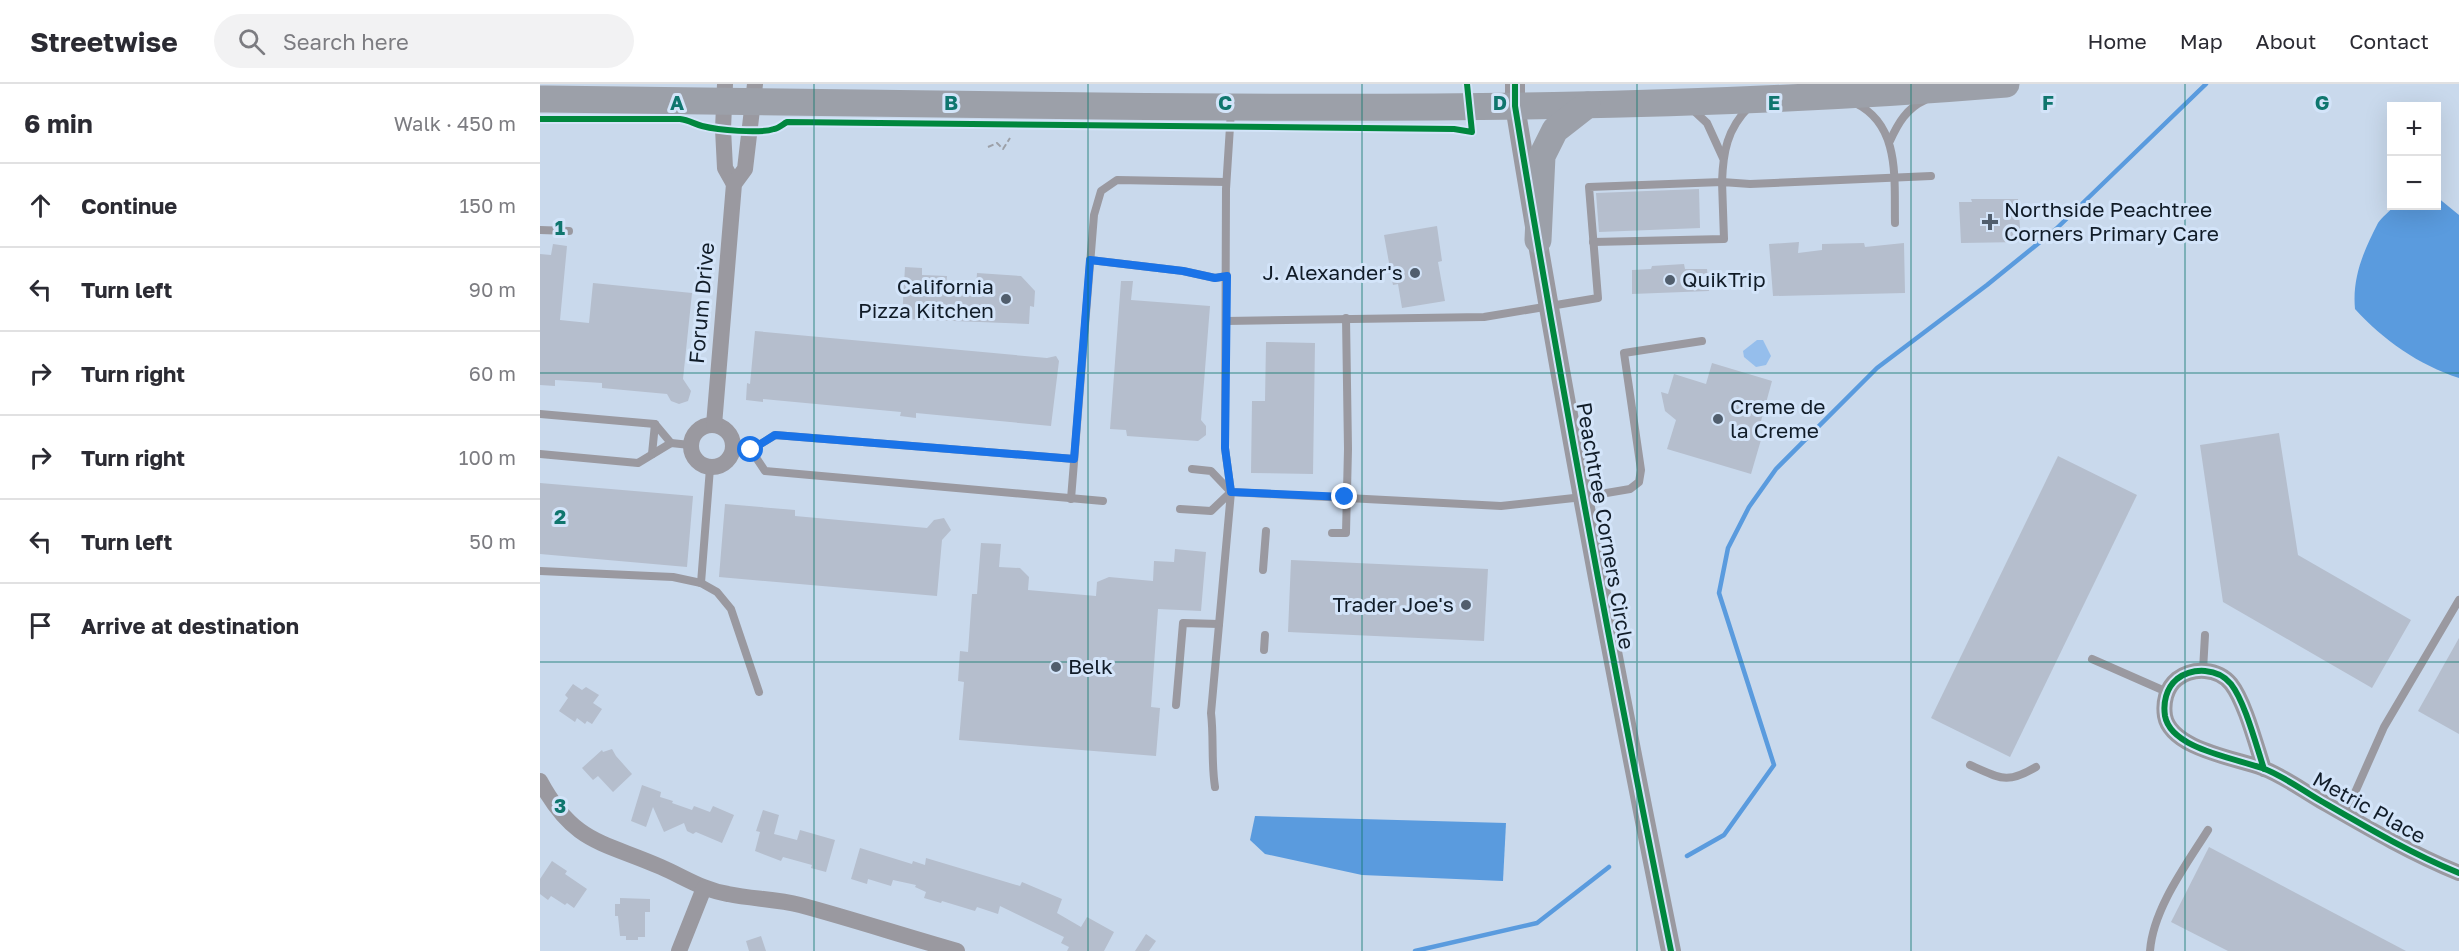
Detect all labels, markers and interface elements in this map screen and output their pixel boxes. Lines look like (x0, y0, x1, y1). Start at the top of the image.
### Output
search box (214, 14, 634, 68)
text: Streetwise (30, 25, 178, 58)
icon: search (235, 25, 268, 58)
text: Search here (283, 28, 409, 55)
text: Home (2087, 28, 2147, 54)
text: Map (2180, 28, 2223, 54)
text: About (2256, 28, 2316, 54)
text: Contact (2349, 28, 2429, 54)
text: A (670, 90, 684, 114)
text: B (944, 90, 958, 114)
text: C (1218, 90, 1232, 114)
text: D (1493, 90, 1507, 114)
text: E (1768, 90, 1780, 114)
text: F (2042, 90, 2054, 114)
text: G (2315, 90, 2329, 114)
map controls (2387, 102, 2441, 210)
button: + (2387, 102, 2441, 156)
text: 6 min (24, 108, 93, 139)
text: Walk · 450 m (394, 111, 516, 135)
button: − (2387, 156, 2441, 210)
icon: ahead (24, 189, 57, 222)
text: Continue (81, 192, 177, 219)
text: 150 m (460, 193, 516, 217)
place label: Northside Peachtree Corners Primary Care (2004, 196, 2219, 246)
marker: Northside Peachtree Corners Primary Care (1981, 213, 1999, 231)
text: 1 (555, 215, 565, 239)
street label: Forum Drive (683, 241, 719, 365)
place label: J. Alexander's (1263, 259, 1403, 285)
marker: J. Alexander's (1408, 266, 1422, 280)
place label: QuikTrip (1682, 266, 1766, 292)
icon: left (24, 273, 57, 306)
place label: California Pizza Kitchen (858, 273, 994, 323)
marker: QuikTrip (1663, 273, 1677, 287)
text: Turn left (81, 276, 172, 303)
text: 90 m (469, 277, 516, 301)
marker: California Pizza Kitchen (999, 292, 1013, 306)
icon: right (24, 357, 57, 390)
text: Turn right (81, 360, 185, 387)
text: 60 m (469, 361, 516, 385)
place label: Creme de la Creme (1730, 393, 1826, 443)
street label: Peachtree Corners Circle (1571, 400, 1641, 651)
marker: Creme de la Creme (1711, 412, 1725, 426)
route start (737, 436, 763, 462)
icon: right (24, 441, 57, 474)
text: Turn right (81, 444, 185, 471)
text: 100 m (459, 445, 516, 469)
route end (1331, 483, 1357, 509)
text: 2 (554, 504, 566, 528)
icon: left (24, 525, 57, 558)
text: Turn left (81, 528, 172, 555)
text: 50 m (469, 529, 516, 553)
place label: Trader Joe's (1333, 591, 1454, 617)
marker: Trader Joe's (1459, 598, 1473, 612)
icon: arrive (24, 609, 57, 642)
text: Arrive at destination (81, 612, 299, 639)
place label: Belk (1068, 653, 1113, 679)
marker: Belk (1049, 660, 1063, 674)
street label: Metric Place (2308, 765, 2431, 849)
text: 3 (554, 793, 566, 817)

